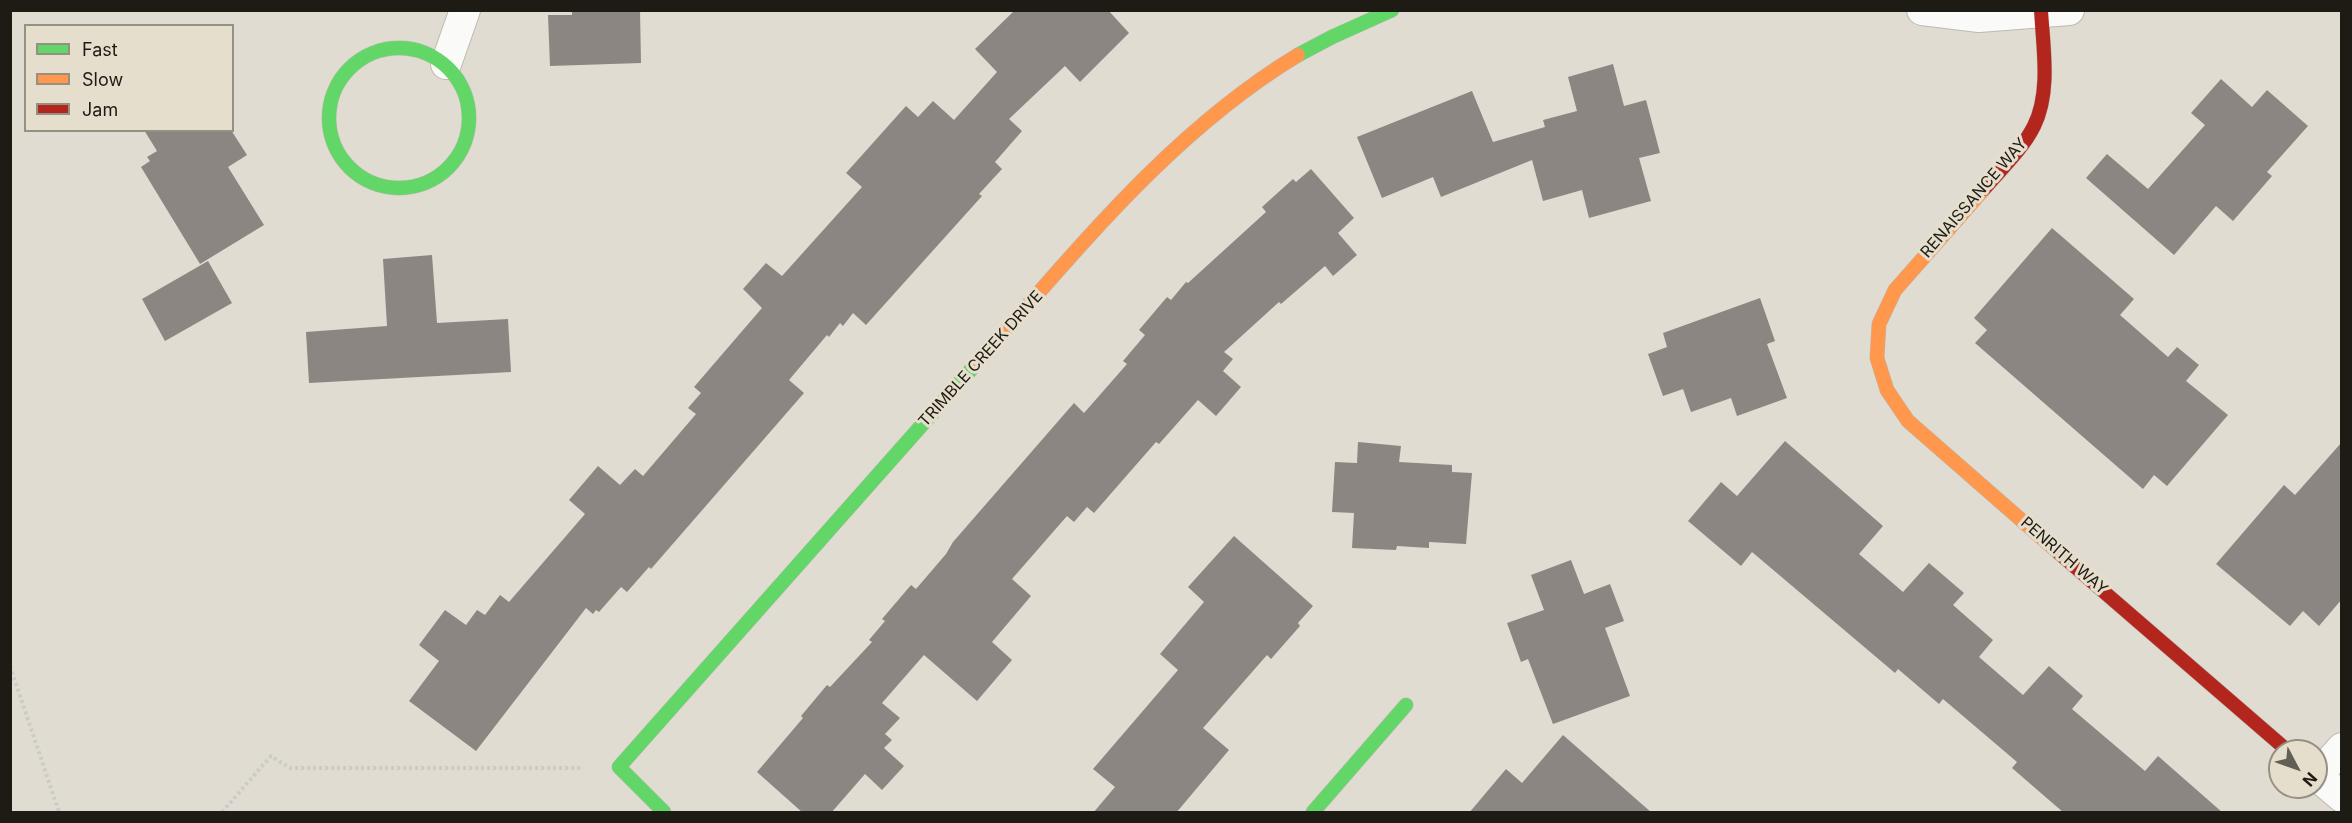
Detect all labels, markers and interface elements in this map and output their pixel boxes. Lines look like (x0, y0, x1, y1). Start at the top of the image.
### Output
legend (24, 24, 234, 132)
text: Fast (82, 39, 118, 60)
text: Slow (82, 69, 123, 90)
text: Jam (82, 99, 118, 120)
street label: RENAISSANCE WAY (1917, 134, 2031, 262)
street label: TRIMBLE CREEK DRIVE (915, 287, 1047, 431)
street label: PENRITH WAY (2017, 513, 2111, 599)
north arrow (2268, 739, 2328, 799)
text: N (2299, 768, 2322, 791)

